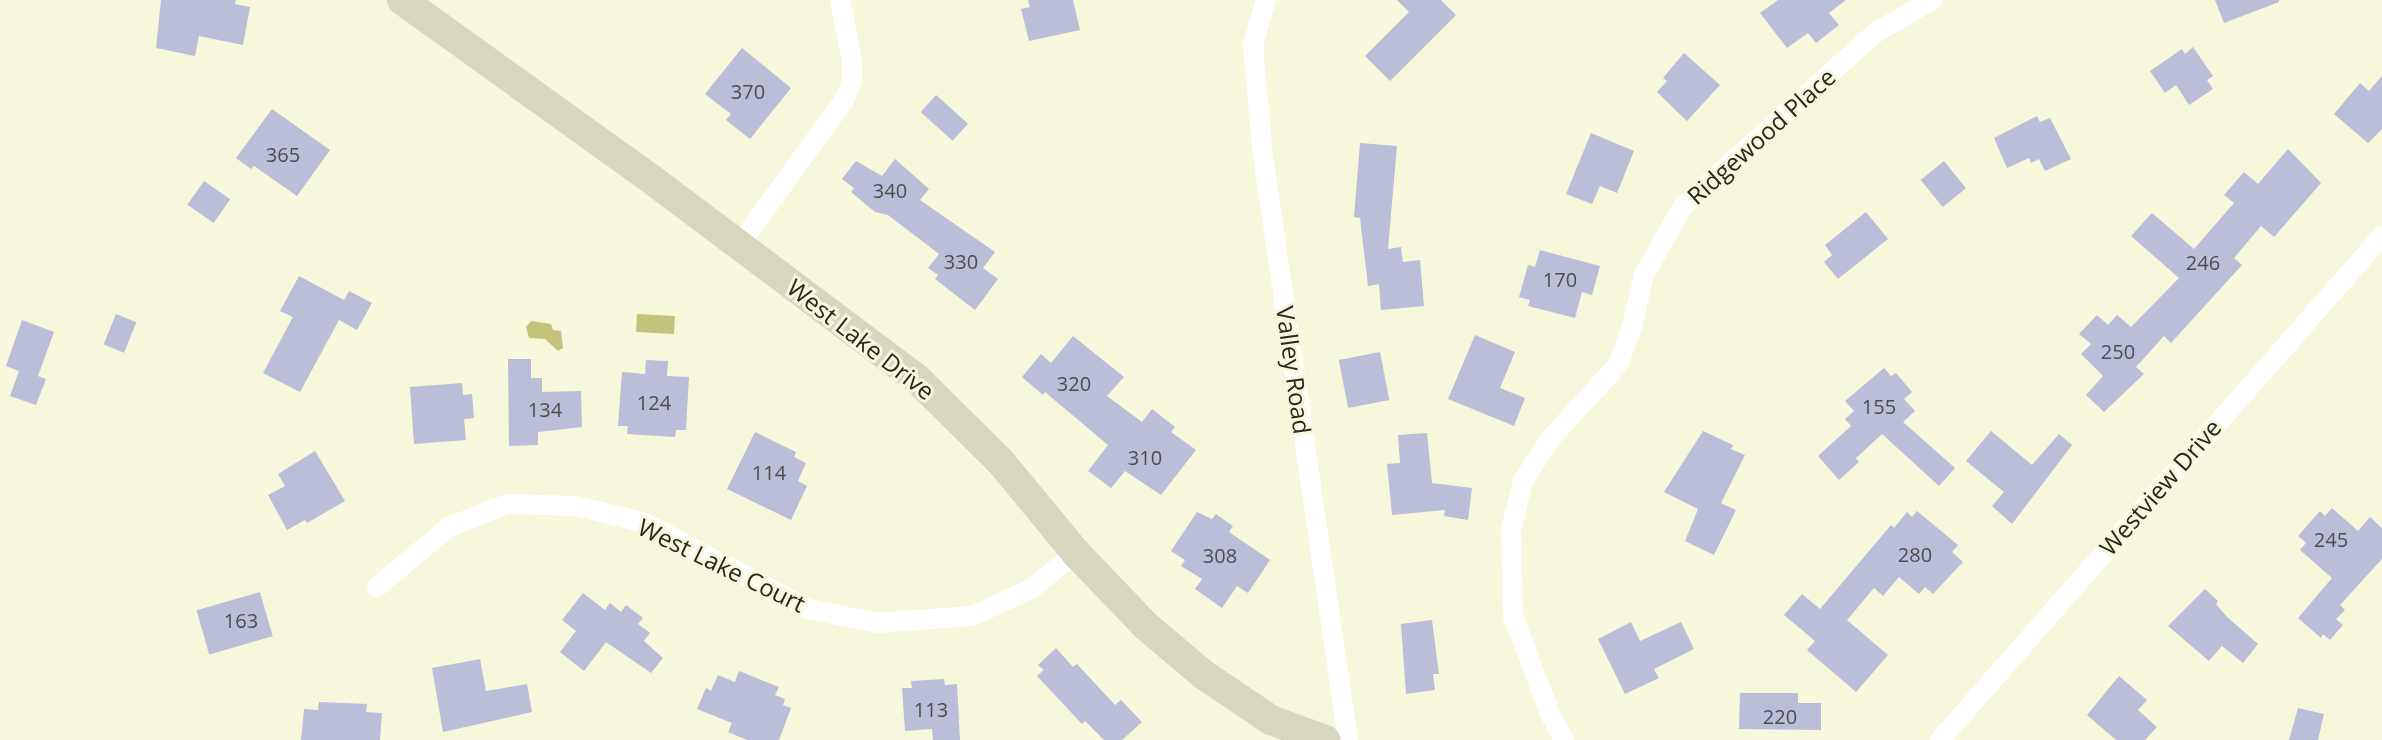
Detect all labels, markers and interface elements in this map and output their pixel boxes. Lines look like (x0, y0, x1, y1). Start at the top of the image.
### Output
street label: Ridgewood Place (1681, 62, 1841, 210)
house number: 370 (731, 79, 765, 103)
house number: 365 (266, 142, 300, 166)
house number: 340 (873, 178, 907, 202)
house number: 330 (944, 249, 978, 273)
house number: 246 (2186, 250, 2220, 274)
house number: 170 (1543, 267, 1577, 291)
street label: West Lake Drive (782, 273, 940, 405)
street label: Valley Road (1271, 304, 1317, 436)
house number: 250 (2101, 339, 2135, 363)
house number: 320 (1057, 371, 1091, 395)
house number: 124 (637, 390, 671, 414)
house number: 155 (1862, 394, 1896, 418)
house number: 134 (528, 397, 562, 421)
street label: Westview Drive (2093, 413, 2227, 561)
house number: 310 (1128, 445, 1162, 469)
house number: 114 (752, 460, 786, 484)
street label: West Lake Court (634, 512, 810, 618)
house number: 245 (2314, 527, 2348, 551)
house number: 280 (1898, 542, 1932, 566)
house number: 308 (1203, 543, 1237, 567)
house number: 163 (224, 608, 258, 632)
house number: 113 (914, 697, 948, 721)
house number: 220 (1763, 704, 1797, 728)

